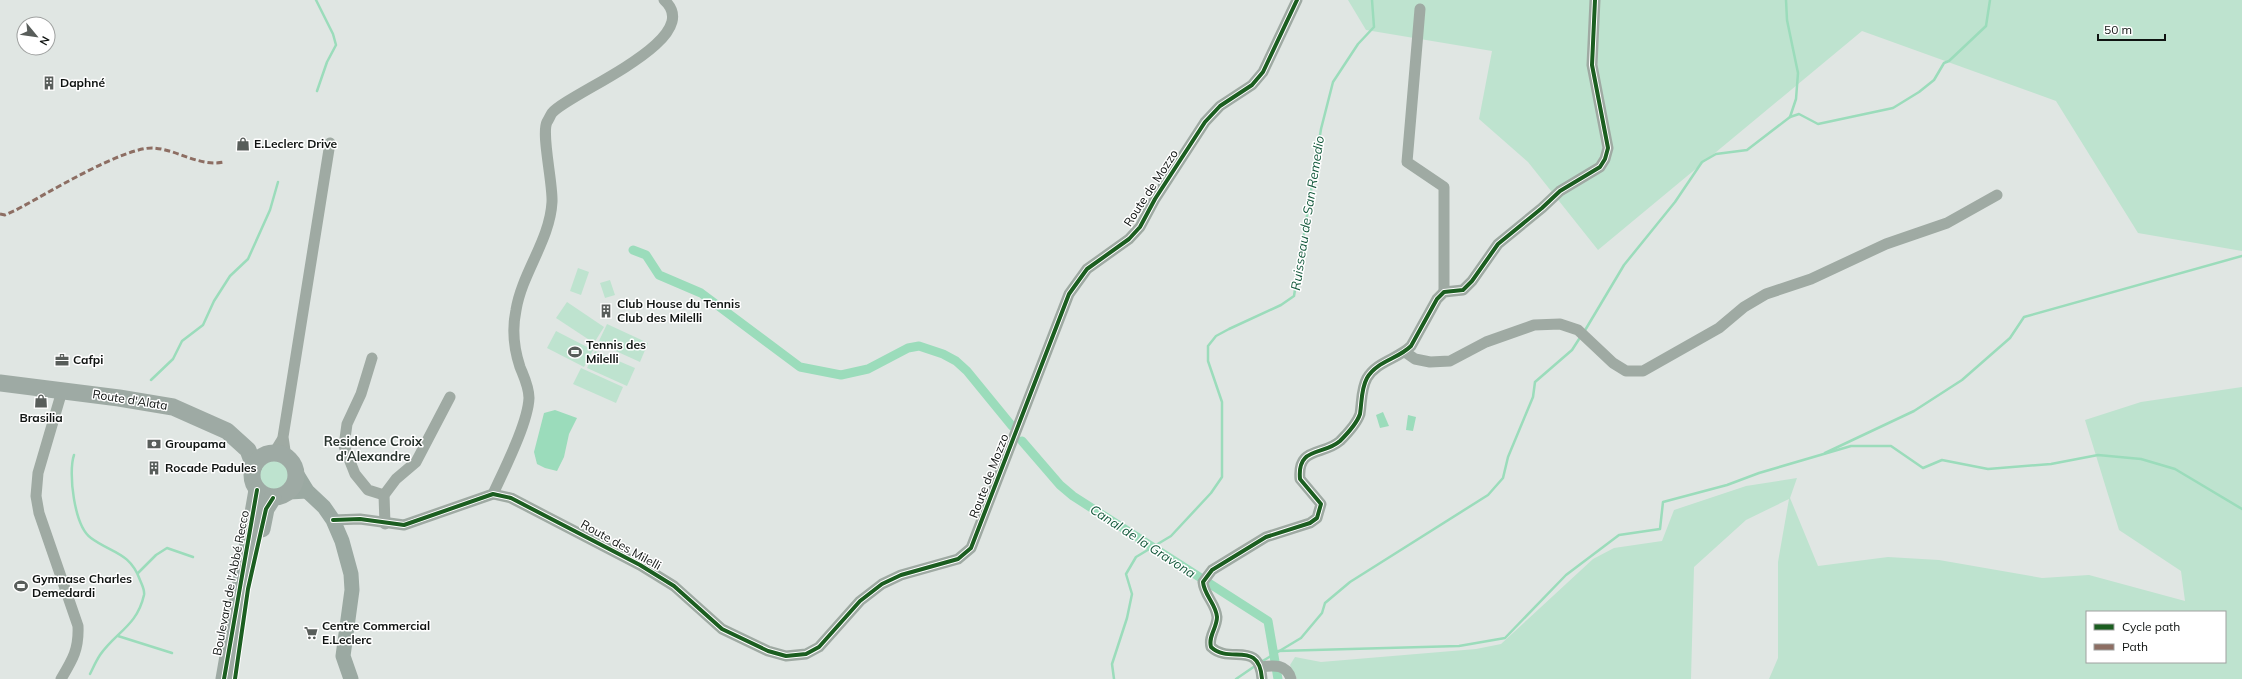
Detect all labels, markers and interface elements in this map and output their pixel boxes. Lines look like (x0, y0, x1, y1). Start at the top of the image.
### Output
north arrow (16, 16, 56, 56)
scale bar (2098, 16, 2165, 42)
text: 50 m (2104, 22, 2132, 37)
text: N (37, 34, 53, 48)
building icon: Daphné (41, 75, 57, 91)
place label: Daphné (60, 75, 105, 90)
water label: Ruisseau de San Remedio (1287, 135, 1327, 291)
shop icon: E.Leclerc Drive (235, 136, 251, 152)
place label: E.Leclerc Drive (254, 136, 338, 151)
street label: Route de Mozzo (1120, 146, 1181, 229)
place label: Club House du Tennis Club des Milelli (617, 296, 740, 325)
building icon: Club House du Tennis Club des Milelli (598, 303, 614, 319)
place label: Tennis des Milelli (586, 337, 646, 366)
sports icon: Tennis des Milelli (567, 344, 583, 360)
office icon: Cafpi (54, 352, 70, 368)
place label: Cafpi (73, 352, 103, 367)
street label: Route d'Alata (91, 386, 169, 413)
shop icon: Brasilia (33, 393, 49, 409)
place label: Brasilia (19, 410, 63, 425)
street label: Route de Mozzo (966, 432, 1012, 520)
district label: Residence Croix d'Alexandre (324, 433, 423, 464)
bank icon: Groupama (146, 436, 162, 452)
place label: Groupama (165, 436, 226, 451)
building icon: Rocade Padules (146, 460, 162, 476)
place label: Rocade Padules (165, 460, 257, 475)
water label: Canal de la Gravona (1087, 501, 1199, 581)
street label: Boulevard de l'Abbé Recco (209, 509, 252, 657)
street label: Route des Milelli (578, 516, 664, 573)
place label: Gymnase Charles Demedardi (32, 571, 132, 600)
sports icon: Gymnase Charles Demedardi (13, 578, 29, 594)
legend (2086, 611, 2226, 663)
place label: Centre Commercial E.Leclerc (322, 618, 430, 647)
text: Cycle path (2122, 619, 2180, 634)
supermarket icon: Centre Commercial E.Leclerc (303, 625, 319, 641)
text: Path (2122, 639, 2148, 654)

